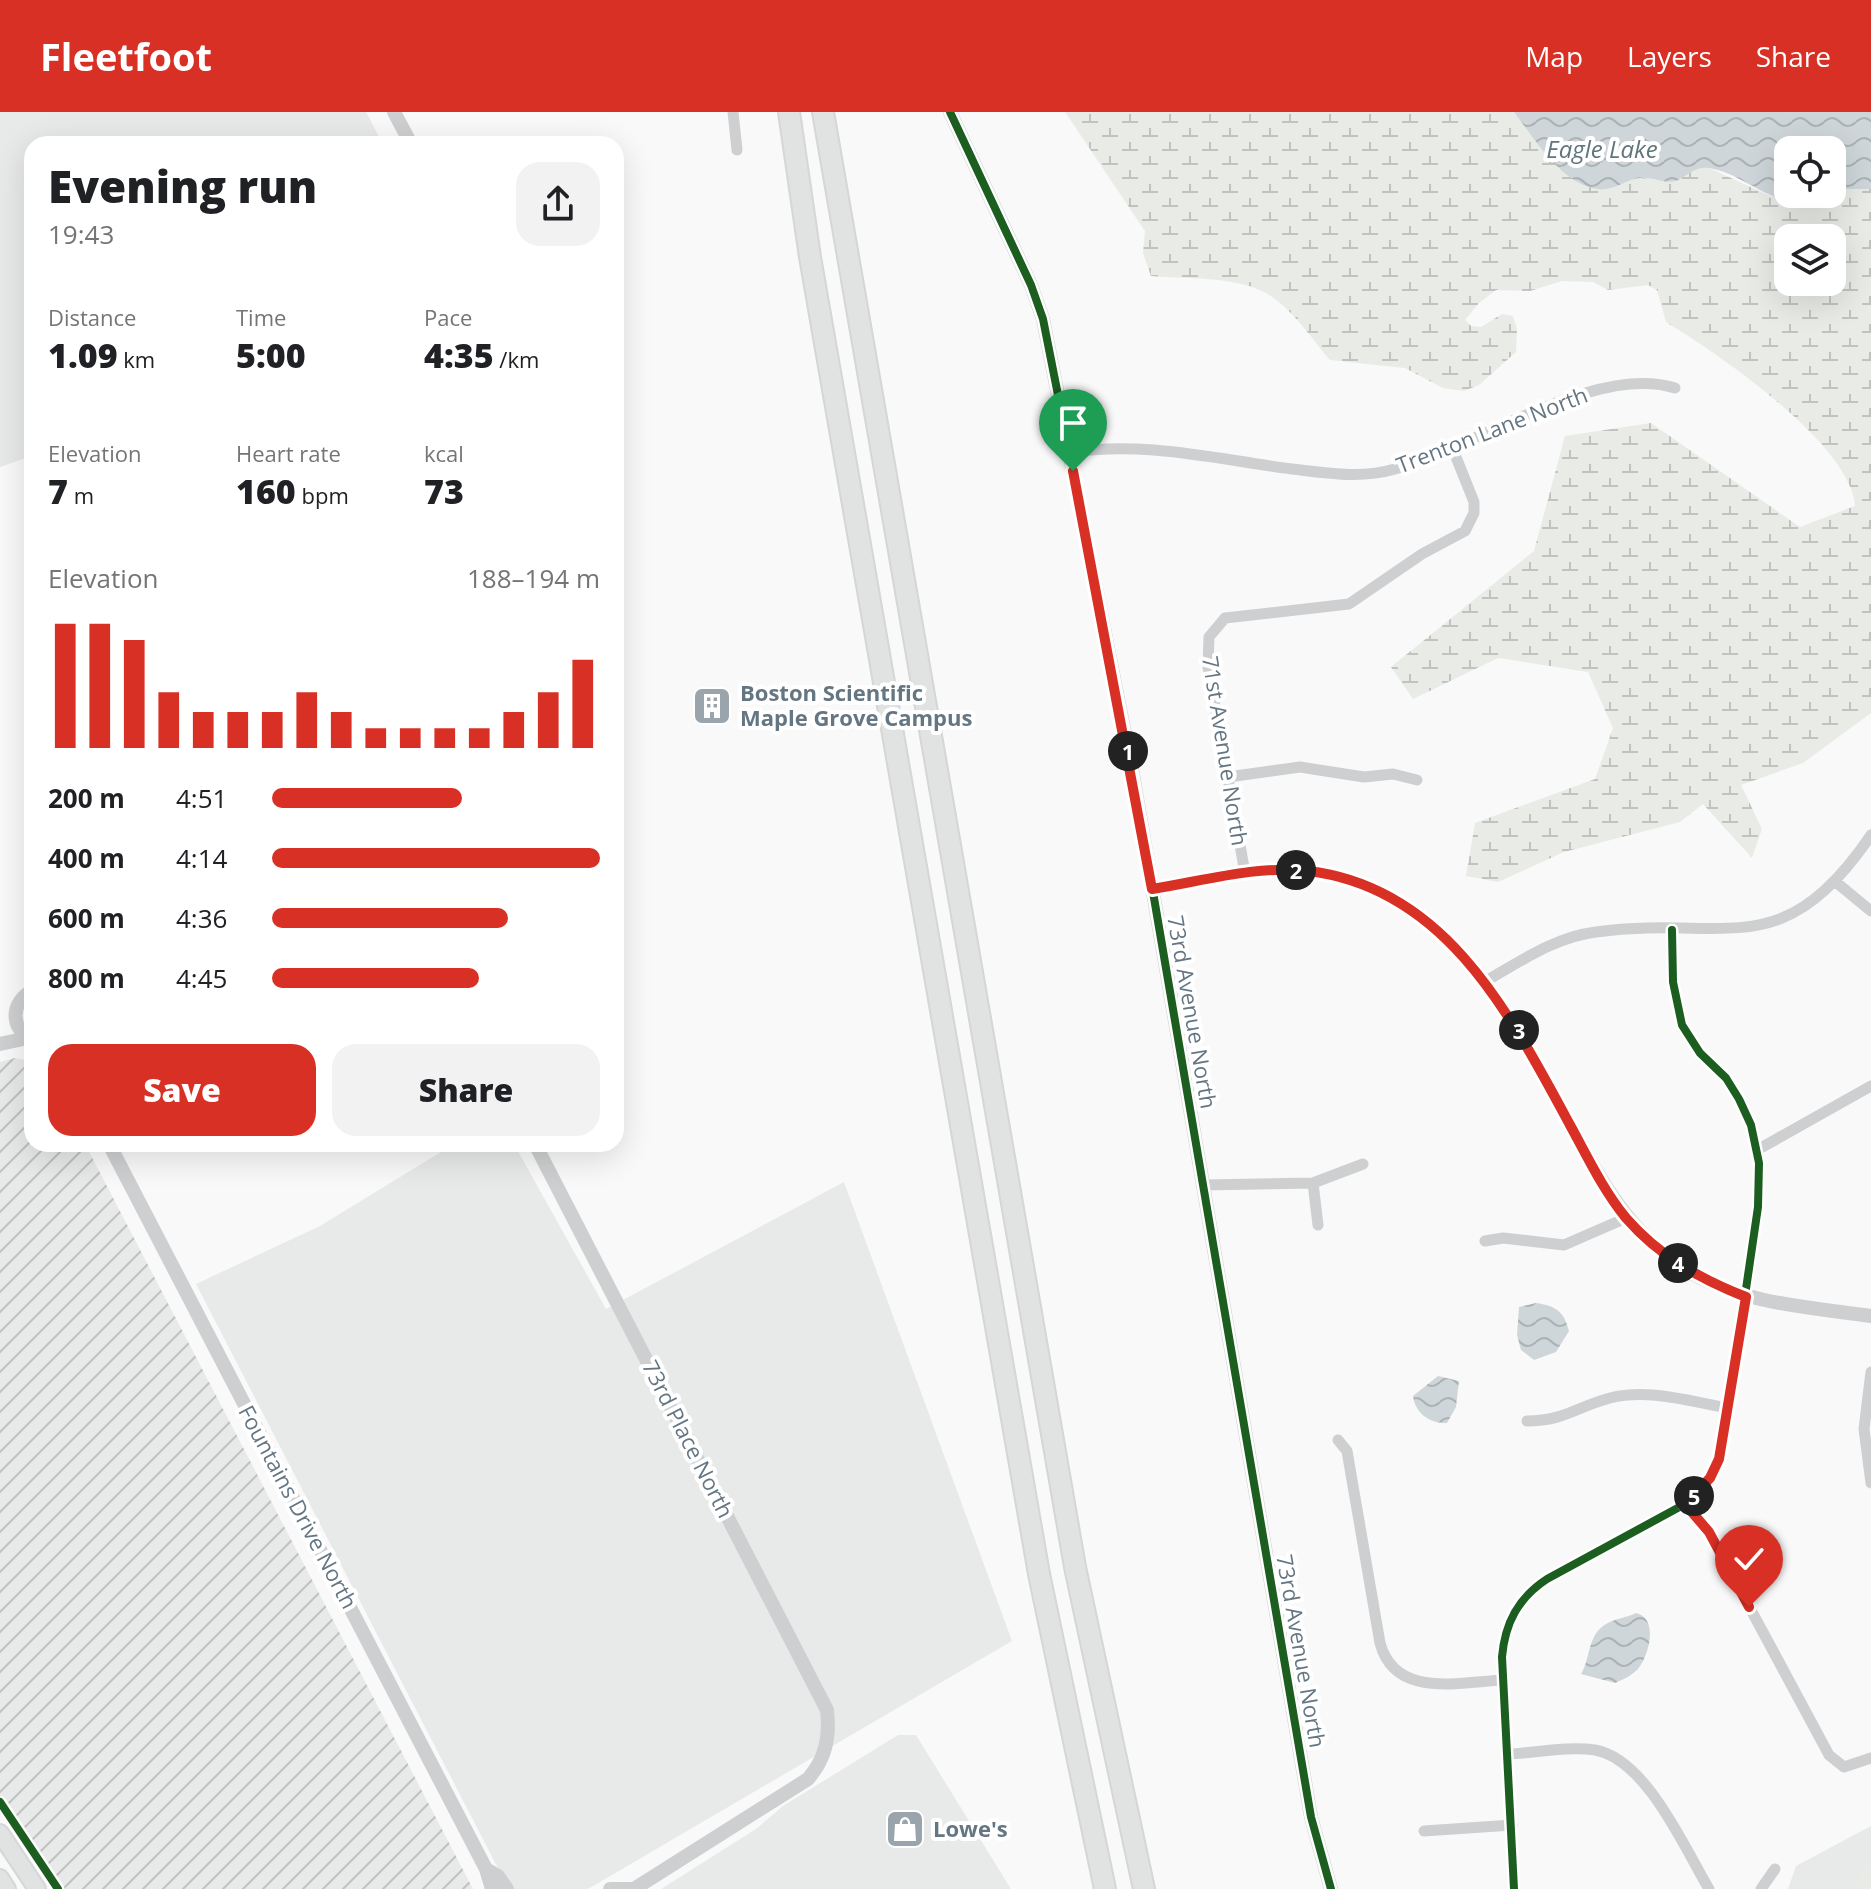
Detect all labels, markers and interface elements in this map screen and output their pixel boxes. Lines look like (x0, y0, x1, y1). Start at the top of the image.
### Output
text: Fleetfoot (40, 30, 212, 82)
text: Map (1525, 37, 1583, 75)
text: Layers (1627, 37, 1712, 75)
text: Share (1756, 37, 1831, 75)
water label: Eagle Lake (1546, 132, 1658, 165)
map controls (1774, 136, 1846, 296)
button: locate (1774, 136, 1846, 208)
text: Evening run (48, 156, 317, 216)
button: share (516, 162, 600, 246)
text: 19:43 (48, 216, 114, 252)
button: layers (1774, 224, 1846, 296)
text: Distance (48, 302, 136, 332)
text: Time (236, 302, 286, 332)
text: Pace (424, 302, 472, 332)
text: 1.09 (48, 332, 118, 378)
text: 5:00 (236, 332, 306, 378)
text: 4:35 (424, 332, 494, 378)
text: km (118, 344, 155, 374)
text: /km (494, 344, 539, 374)
street label: Trenton Lane North (1392, 379, 1592, 479)
pin (1039, 389, 1107, 471)
icon: arrive (1051, 401, 1095, 445)
text: Elevation (48, 438, 141, 468)
text: Heart rate (236, 438, 341, 468)
text: kcal (424, 438, 464, 468)
text: 7 (48, 468, 68, 514)
text: 160 (236, 468, 296, 514)
text: 73 (424, 468, 464, 514)
text: m (68, 480, 94, 510)
text: bpm (296, 480, 349, 510)
text: Elevation (48, 560, 158, 596)
text: 188–194 m (467, 560, 600, 596)
street label: 71st Avenue North (1196, 654, 1256, 848)
place label: Boston Scientific Maple Grove Campus (740, 677, 972, 732)
building icon: Boston Scientific Maple Grove Campus (691, 685, 733, 727)
pin: 1 (1108, 731, 1148, 771)
text: 1 (1122, 736, 1134, 766)
text: 200 m (48, 780, 125, 816)
text: 4:51 (176, 780, 227, 816)
text: 400 m (48, 840, 125, 876)
text: 4:14 (176, 840, 227, 876)
pin: 2 (1276, 850, 1316, 890)
text: 2 (1290, 855, 1302, 885)
text: 600 m (48, 900, 125, 936)
text: 4:36 (176, 900, 227, 936)
street label: 73rd Avenue North (1161, 913, 1225, 1111)
text: 800 m (48, 960, 125, 996)
text: 4:45 (176, 960, 227, 996)
pin: 3 (1499, 1010, 1539, 1050)
text: 3 (1513, 1015, 1525, 1045)
button: Save (48, 1044, 316, 1136)
button: Share (332, 1044, 600, 1136)
pin: 4 (1658, 1243, 1698, 1283)
text: 4 (1672, 1248, 1684, 1278)
street label: 73rd Place North (636, 1355, 742, 1522)
street label: Fountains Drive North (232, 1399, 365, 1614)
pin: 5 (1674, 1476, 1714, 1516)
text: 5 (1688, 1481, 1700, 1511)
pin (1715, 1525, 1783, 1607)
icon: check (1727, 1537, 1771, 1581)
street label: 73rd Avenue North (1270, 1552, 1334, 1750)
shop icon: Lowe's (884, 1808, 926, 1850)
place label: Lowe's (933, 1813, 1008, 1843)

